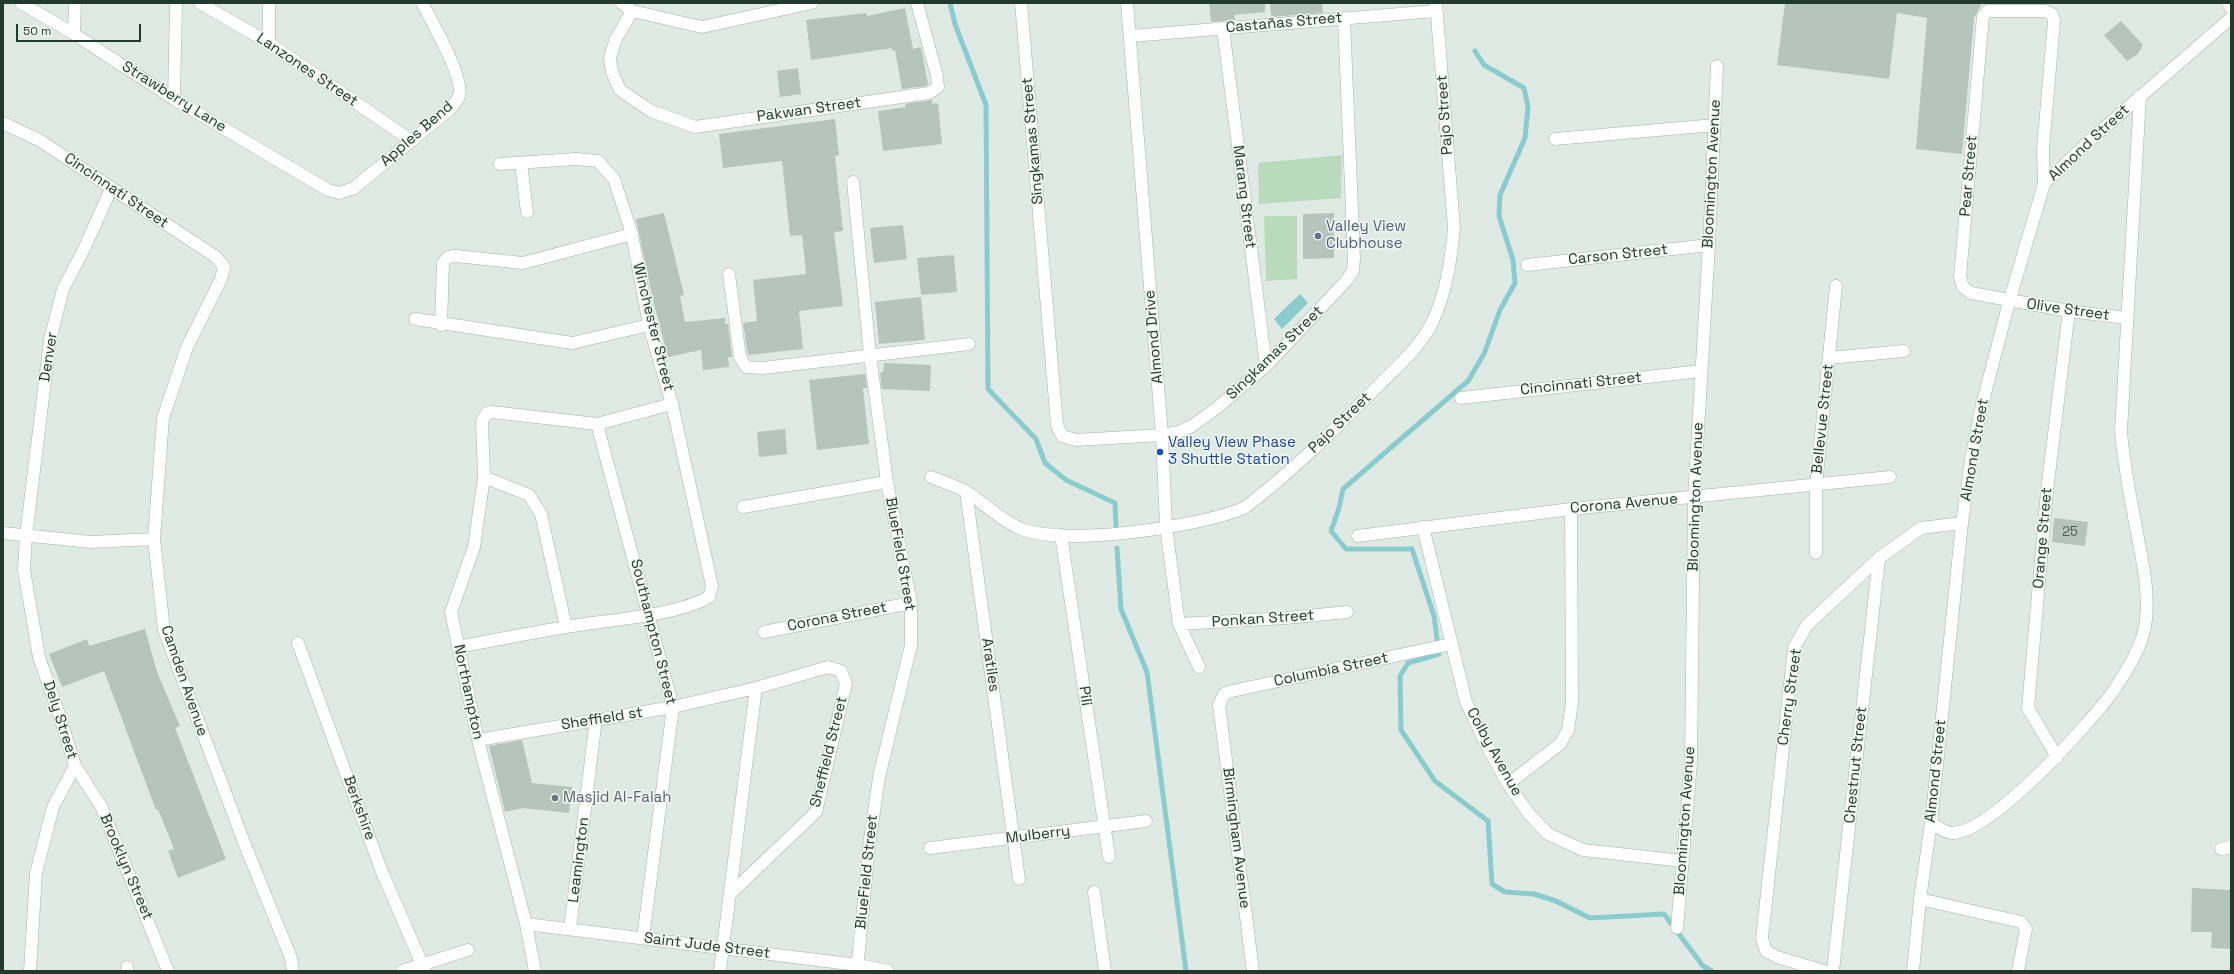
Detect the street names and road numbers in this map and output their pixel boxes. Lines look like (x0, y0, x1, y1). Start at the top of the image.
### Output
street label: Castañas Street (1225, 9, 1343, 37)
street label: Lanzones Street (253, 29, 361, 111)
street label: Strawberry Lane (118, 58, 230, 136)
street label: Pajo Street (1433, 74, 1457, 156)
street label: Singkamas Street (1018, 77, 1048, 205)
street label: Pakwan Street (756, 94, 862, 126)
street label: Apples Bend (377, 97, 457, 171)
street label: Bloomington Avenue (1699, 99, 1725, 249)
street label: Almond Street (2045, 101, 2133, 185)
street label: Pear Street (1956, 135, 1982, 217)
street label: Marang Street (1229, 144, 1259, 250)
street label: Cincinnati Street (60, 149, 172, 233)
street label: Carson Street (1567, 241, 1669, 269)
street label: Winchester Street (628, 261, 678, 393)
street label: Almond Drive (1141, 289, 1167, 385)
street label: Olive Street (2025, 295, 2111, 325)
street label: Singkamas Street (1223, 302, 1327, 404)
street label: Denver (36, 331, 62, 383)
street label: Bellevue Street (1808, 363, 1838, 475)
street label: Cincinnati Street (1519, 369, 1643, 399)
street label: Pajo Street (1305, 389, 1375, 457)
street label: Almond Street (1957, 397, 1993, 503)
street label: Bloomington Avenue (1684, 422, 1708, 572)
street label: Orange Street (2030, 487, 2056, 589)
street label: Corona Avenue (1569, 490, 1679, 518)
street label: BlueField Street (881, 496, 919, 612)
street label: Southampton Street (626, 557, 680, 707)
street label: Corona Street (786, 599, 888, 635)
street label: Ponkan Street (1211, 606, 1315, 632)
street label: Camden Avenue (157, 623, 211, 739)
street label: Aratiles (977, 637, 1003, 693)
street label: Northampton (449, 643, 487, 741)
street label: Cherry Street (1774, 647, 1806, 747)
street label: Columbia Street (1272, 649, 1390, 691)
street label: Dely Street (39, 679, 81, 761)
street label: Pili (1075, 685, 1095, 707)
street label: Sheffield Street (807, 695, 851, 809)
street label: Sheffield st (560, 704, 644, 734)
street label: Colby Avenue (1462, 705, 1526, 799)
street label: Chestnut Street (1841, 706, 1871, 824)
street label: Almond Street (1922, 718, 1950, 824)
street label: Bloomington Avenue (1671, 746, 1699, 896)
street label: Birmingham Avenue (1218, 766, 1254, 910)
street label: Berkshire (339, 773, 379, 843)
street label: Brooklyn Street (96, 811, 156, 923)
street label: BlueField Street (852, 814, 882, 930)
street label: Leamington (565, 816, 593, 904)
street label: Mulberry (1005, 822, 1071, 848)
street label: Saint Jude Street (643, 929, 771, 963)

